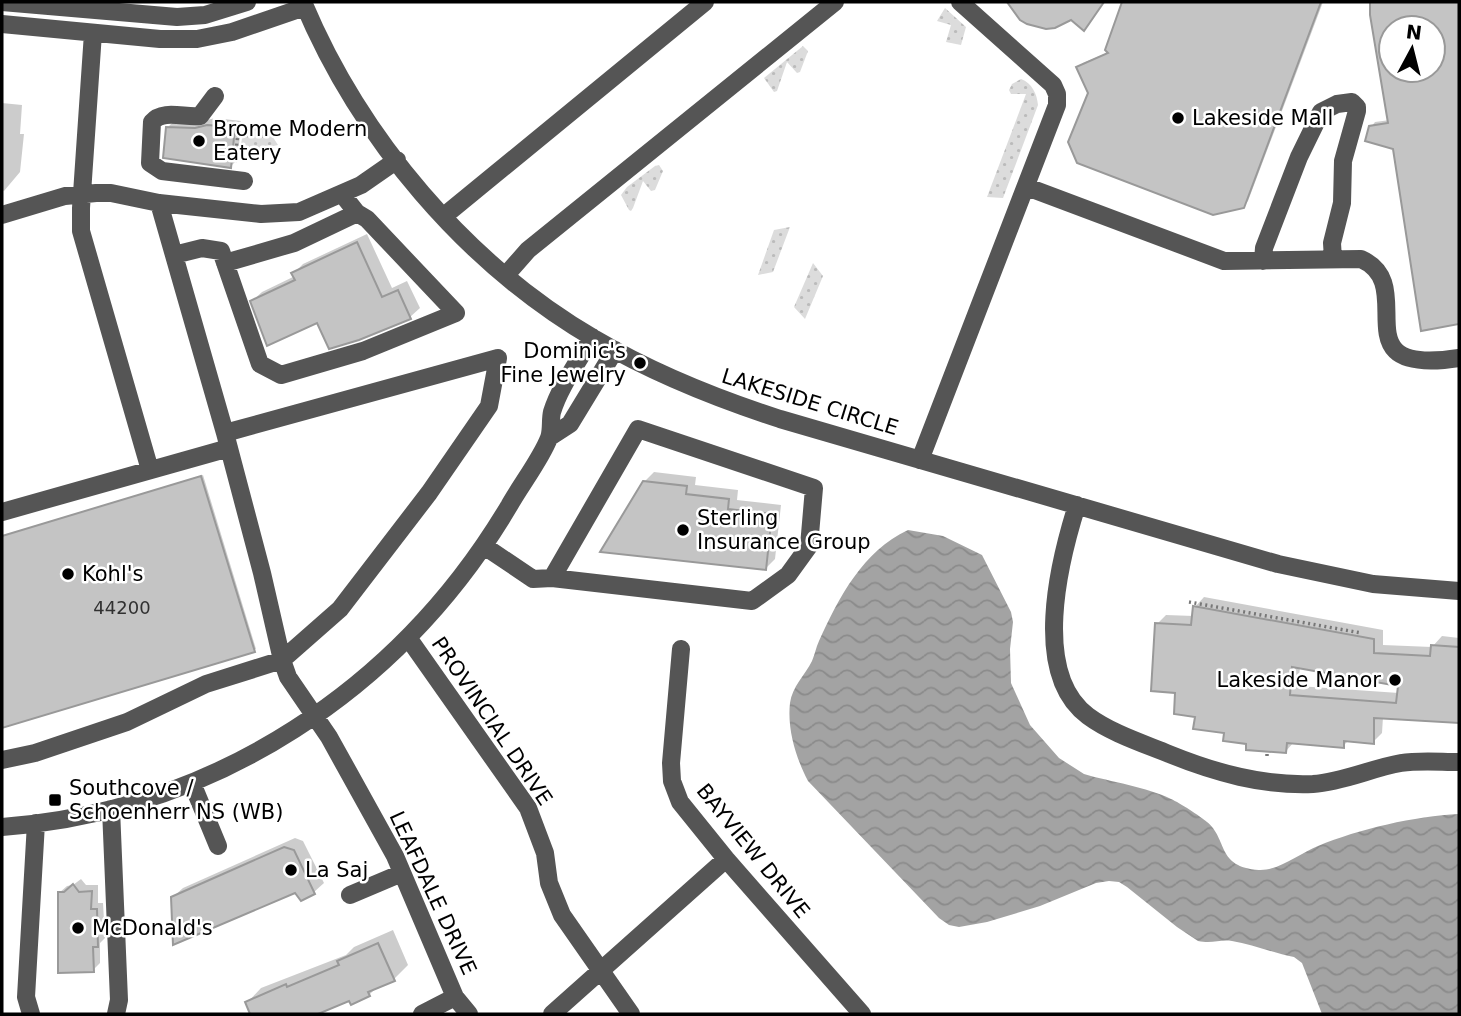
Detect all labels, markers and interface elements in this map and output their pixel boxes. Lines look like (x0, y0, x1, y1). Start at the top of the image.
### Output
north arrow (1377, 14, 1447, 84)
text: N (1405, 20, 1423, 44)
place label: Lakeside Mall (1192, 106, 1333, 130)
marker: Lakeside Mall (1170, 110, 1186, 126)
place label: Brome Modern Eatery (213, 117, 367, 165)
marker: Brome Modern Eatery (191, 133, 207, 149)
place label: Dominic's Fine Jewelry (501, 339, 626, 387)
marker: Dominic's Fine Jewelry (632, 355, 648, 371)
street label: LAKESIDE CIRCLE (719, 364, 901, 440)
place label: Sterling Insurance Group (697, 506, 871, 554)
marker: Sterling Insurance Group (675, 522, 691, 538)
place label: Kohl's (82, 562, 143, 586)
marker: Kohl's (60, 566, 76, 582)
house number: 44200 (93, 597, 151, 618)
street label: PROVINCIAL DRIVE (427, 632, 557, 810)
place label: Lakeside Manor (1217, 668, 1381, 692)
marker: Lakeside Manor (1387, 672, 1403, 688)
place label: Southcove / Schoenherr NS (WB) (69, 776, 283, 824)
street label: BAYVIEW DRIVE (691, 779, 815, 923)
marker: Southcove / Schoenherr NS (WB) (47, 792, 63, 808)
street label: LEAFDALE DRIVE (385, 807, 481, 979)
place label: La Saj (305, 858, 368, 882)
marker: La Saj (283, 862, 299, 878)
place label: McDonald's (92, 916, 213, 940)
marker: McDonald's (70, 920, 86, 936)

